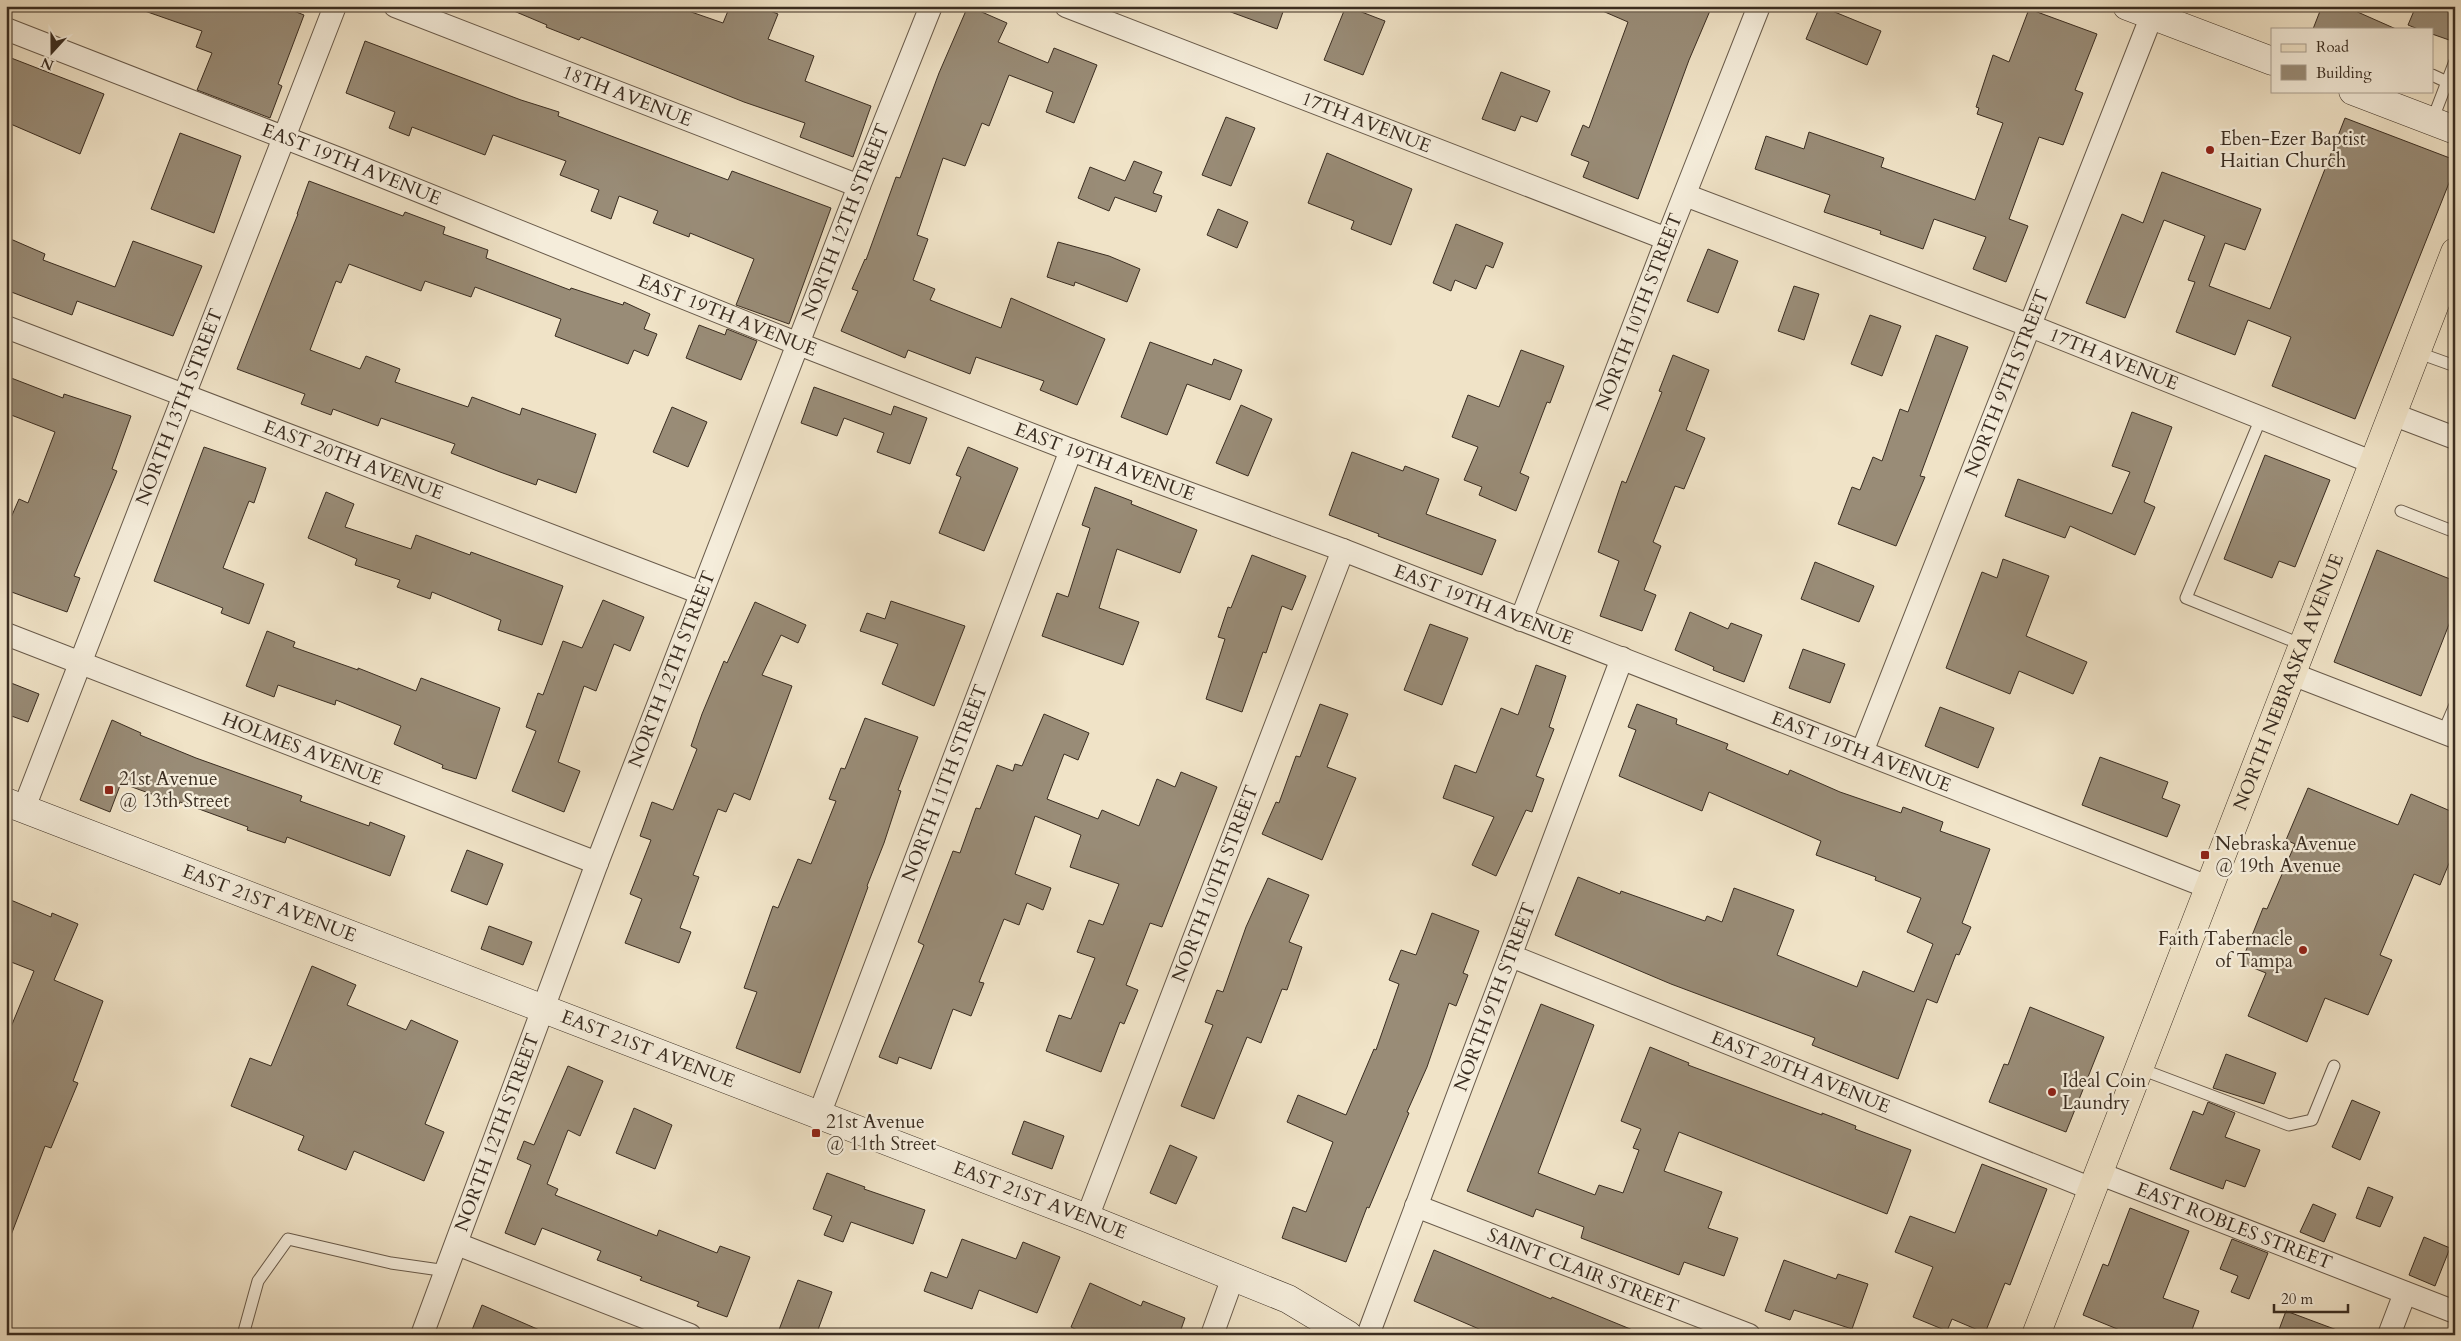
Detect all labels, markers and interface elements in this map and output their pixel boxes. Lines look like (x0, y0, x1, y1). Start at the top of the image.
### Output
north arrow (28, 28, 78, 78)
legend (2271, 28, 2434, 92)
text: Road (2316, 37, 2349, 57)
text: N (38, 53, 57, 75)
street label: 18TH AVENUE (559, 59, 696, 133)
text: Building (2316, 63, 2372, 83)
street label: 17TH AVENUE (1298, 85, 1435, 159)
street label: EAST 19TH AVENUE (258, 117, 445, 212)
street label: NORTH 12TH STREET (795, 120, 896, 324)
place label: Eben-Ezer Baptist Haitian Church (2220, 126, 2366, 174)
marker: Eben-Ezer Baptist Haitian Church (2204, 144, 2216, 156)
street label: NORTH 10TH STREET (1590, 209, 1689, 414)
street label: EAST 19TH AVENUE (634, 268, 821, 363)
street label: NORTH 9TH STREET (1958, 286, 2056, 481)
street label: NORTH 13TH STREET (130, 305, 229, 509)
street label: 17TH AVENUE (2045, 322, 2182, 397)
street label: EAST 20TH AVENUE (260, 414, 447, 506)
street label: EAST 19TH AVENUE (1011, 416, 1199, 507)
street label: NORTH NEBRASKA AVENUE (2227, 550, 2350, 814)
street label: EAST 19TH AVENUE (1390, 558, 1577, 652)
street label: NORTH 12TH STREET (622, 567, 722, 772)
street label: NORTH 11TH STREET (896, 681, 994, 885)
street label: EAST 19TH AVENUE (1767, 705, 1955, 799)
street label: HOLMES AVENUE (218, 706, 387, 792)
place label: 21st Avenue @ 13th Street (119, 766, 229, 814)
street label: NORTH 10TH STREET (1166, 781, 1265, 986)
marker: 21st Avenue @ 13th Street (103, 784, 115, 796)
place label: Nebraska Avenue @ 19th Avenue (2215, 831, 2357, 879)
marker: Nebraska Avenue @ 19th Avenue (2199, 849, 2211, 861)
street label: EAST 21ST AVENUE (178, 858, 360, 949)
street label: NORTH 9TH STREET (1448, 899, 1542, 1095)
place label: Faith Tabernacle of Tampa (2158, 926, 2293, 974)
marker: Faith Tabernacle of Tampa (2297, 944, 2309, 956)
street label: EAST 21ST AVENUE (557, 1004, 739, 1094)
street label: EAST 20TH AVENUE (1707, 1025, 1894, 1120)
street label: NORTH 12TH STREET (449, 1030, 546, 1235)
place label: Ideal Coin Laundry (2062, 1068, 2147, 1116)
marker: Ideal Coin Laundry (2046, 1086, 2058, 1098)
place label: 21st Avenue @ 11th Street (826, 1109, 936, 1157)
marker: 21st Avenue @ 11th Street (810, 1127, 822, 1139)
street label: EAST 21ST AVENUE (949, 1155, 1131, 1246)
street label: EAST ROBLES STREET (2132, 1176, 2336, 1276)
street label: SAINT CLAIR STREET (1483, 1222, 1682, 1320)
scale bar (2274, 1281, 2347, 1313)
text: 20 m (2281, 1289, 2313, 1309)

